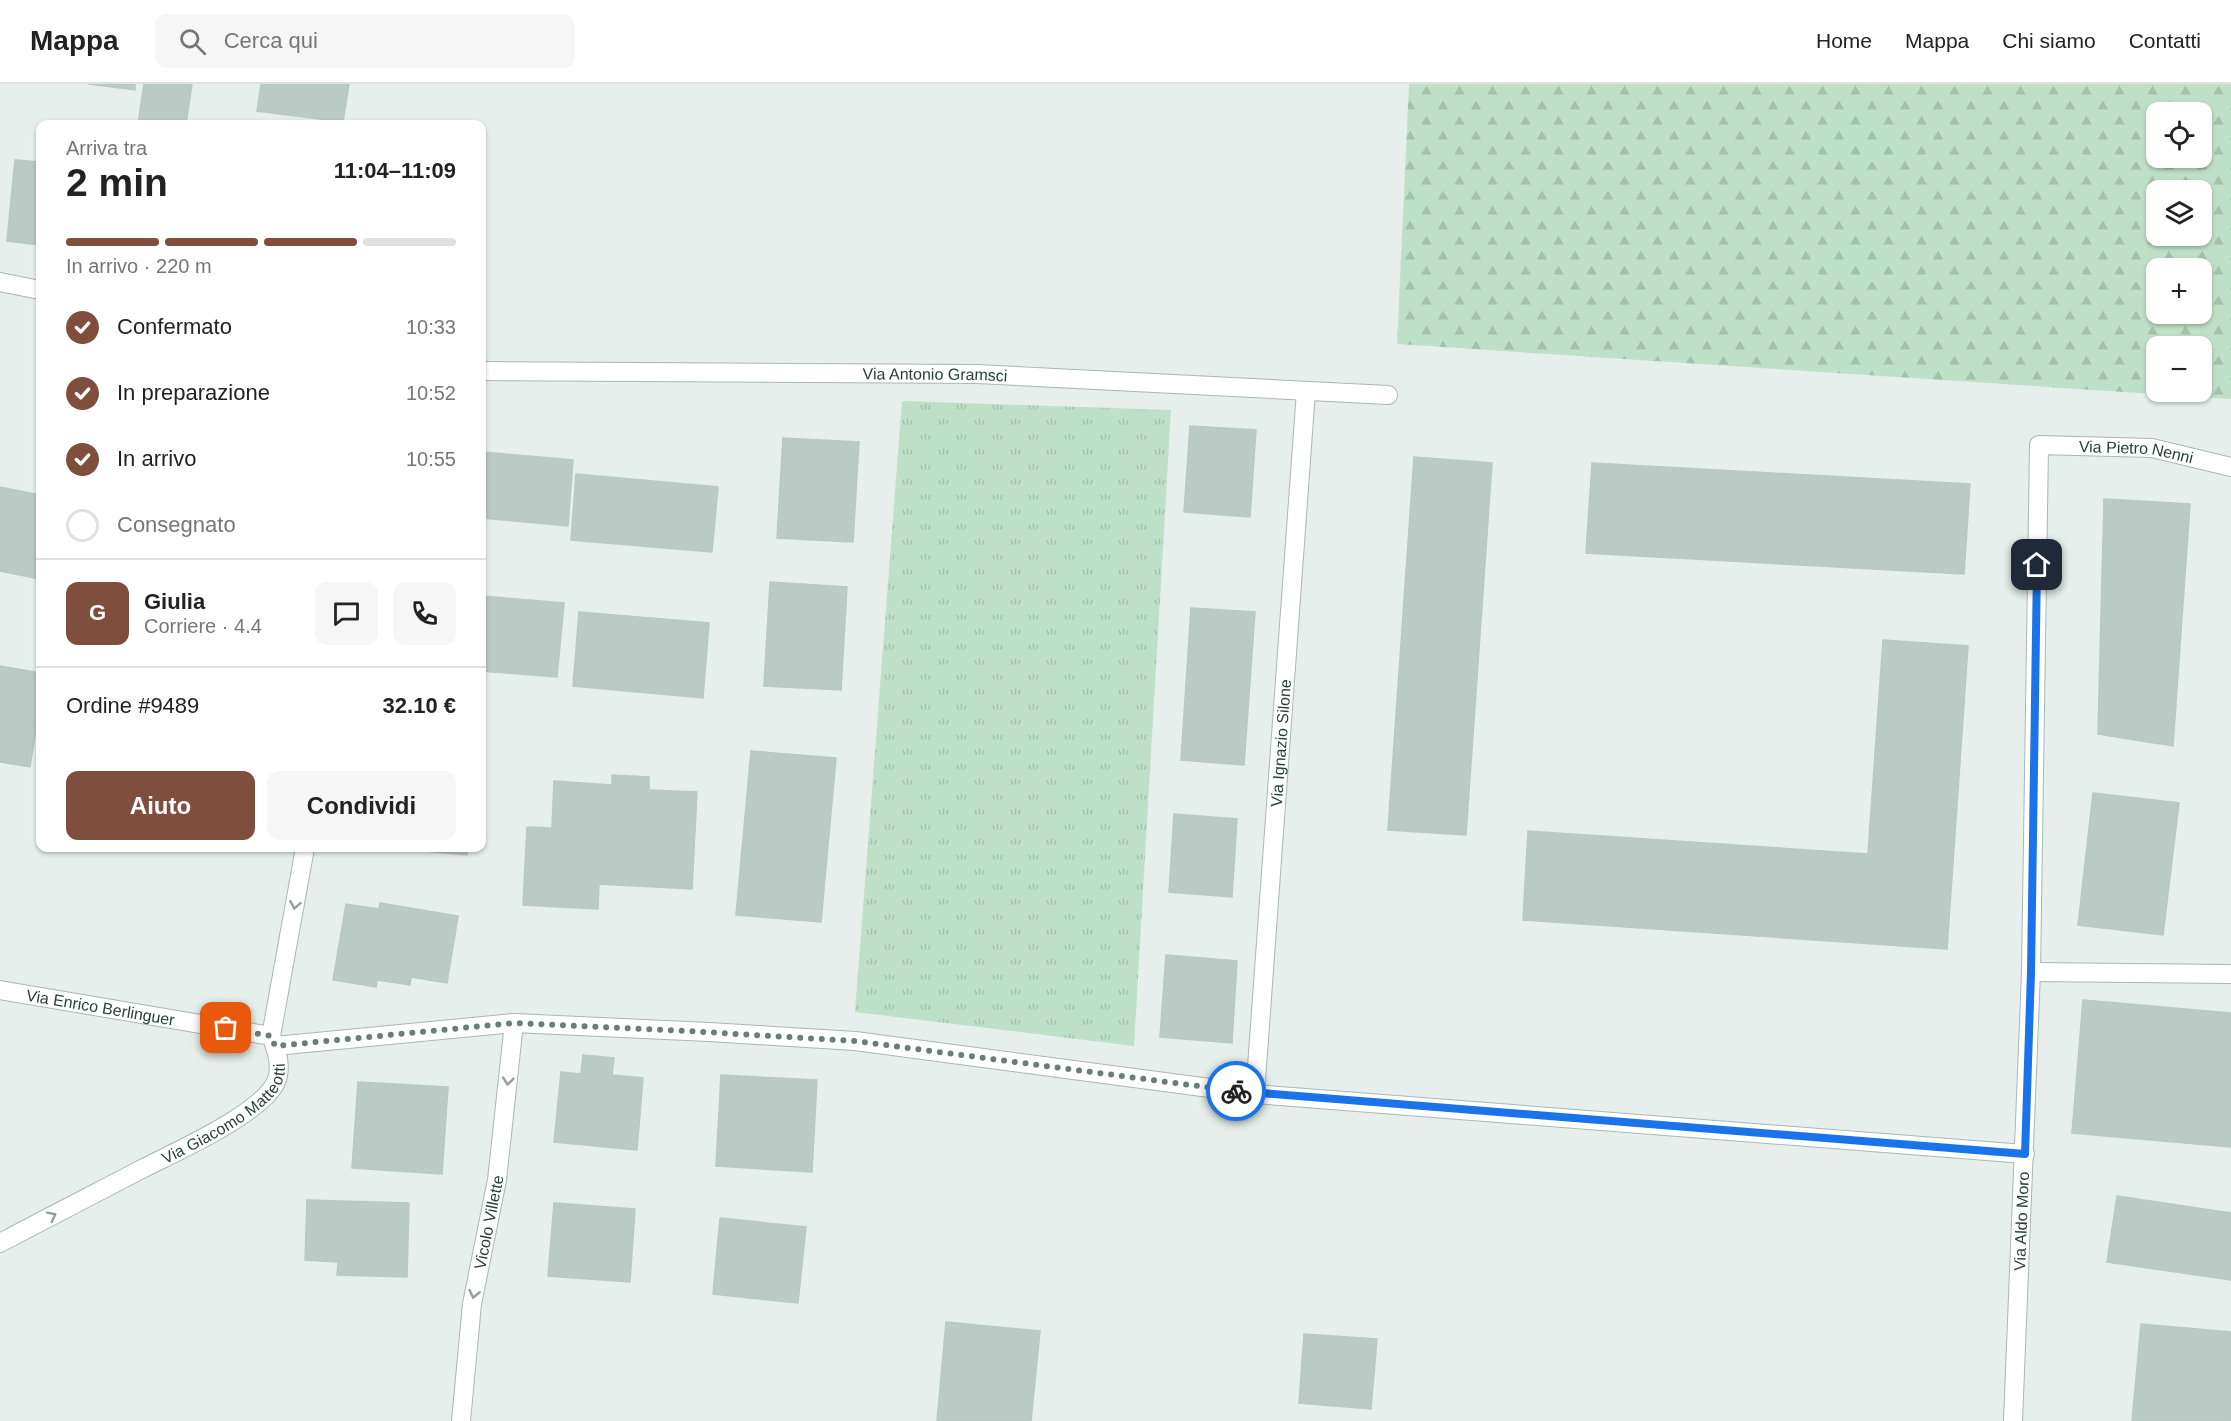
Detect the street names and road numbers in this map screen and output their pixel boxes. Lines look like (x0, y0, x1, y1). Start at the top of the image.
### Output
street label: Via Antonio Gramsci (863, 365, 1008, 385)
street label: Via Pietro Nenni (2079, 438, 2195, 467)
street label: Via Ignazio Silone (1268, 678, 1294, 807)
street label: Via Enrico Berlinguer (25, 987, 177, 1029)
street label: Via Giacomo Matteotti (159, 1063, 288, 1167)
street label: Via Aldo Moro (2011, 1171, 2032, 1271)
street label: Vicolo Villette (471, 1174, 506, 1271)

